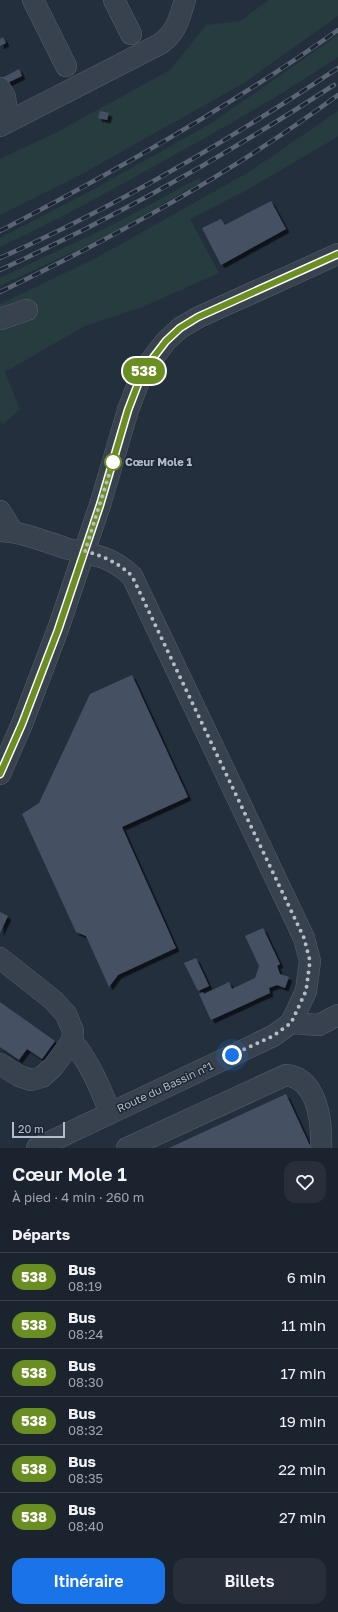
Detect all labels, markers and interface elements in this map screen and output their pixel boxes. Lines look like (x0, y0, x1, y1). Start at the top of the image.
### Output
line badge: 538 (121, 358, 167, 384)
text: 538 (131, 362, 157, 379)
marker: Cœur Mole 1 (104, 453, 122, 471)
place label: Cœur Mole 1 (125, 455, 192, 468)
your location (222, 1045, 242, 1065)
street label: Route du Bassin n°1 (115, 1059, 215, 1115)
scale bar (12, 1120, 65, 1139)
text: 20 m (18, 1122, 44, 1135)
button: heart (284, 1161, 326, 1203)
text: Cœur Mole 1 (12, 1162, 127, 1185)
text: À pied · 4 min · 260 m (12, 1189, 144, 1205)
text: Départs (12, 1225, 70, 1243)
text: Bus (68, 1260, 96, 1278)
text: 538 (21, 1268, 47, 1285)
text: 6 min (287, 1268, 326, 1286)
text: 08:19 (68, 1278, 102, 1294)
text: Bus (68, 1308, 96, 1326)
text: 538 (21, 1316, 47, 1333)
text: 11 min (281, 1316, 326, 1334)
text: 08:24 (68, 1326, 103, 1342)
text: Bus (68, 1356, 96, 1374)
text: 538 (21, 1364, 47, 1381)
text: 17 min (281, 1364, 326, 1382)
text: 08:30 (68, 1374, 104, 1390)
text: Bus (68, 1404, 96, 1422)
text: 538 (21, 1412, 47, 1429)
text: 19 min (279, 1412, 326, 1430)
text: 08:32 (68, 1422, 103, 1438)
text: Bus (68, 1452, 96, 1470)
text: 538 (21, 1460, 47, 1477)
text: 22 min (278, 1460, 326, 1478)
text: 08:35 (68, 1470, 103, 1486)
text: Bus (68, 1500, 96, 1518)
text: 538 (21, 1508, 47, 1525)
text: 27 min (279, 1508, 326, 1526)
text: 08:40 (68, 1518, 104, 1534)
button: Itinéraire (12, 1558, 165, 1604)
button: Billets (173, 1558, 326, 1604)

